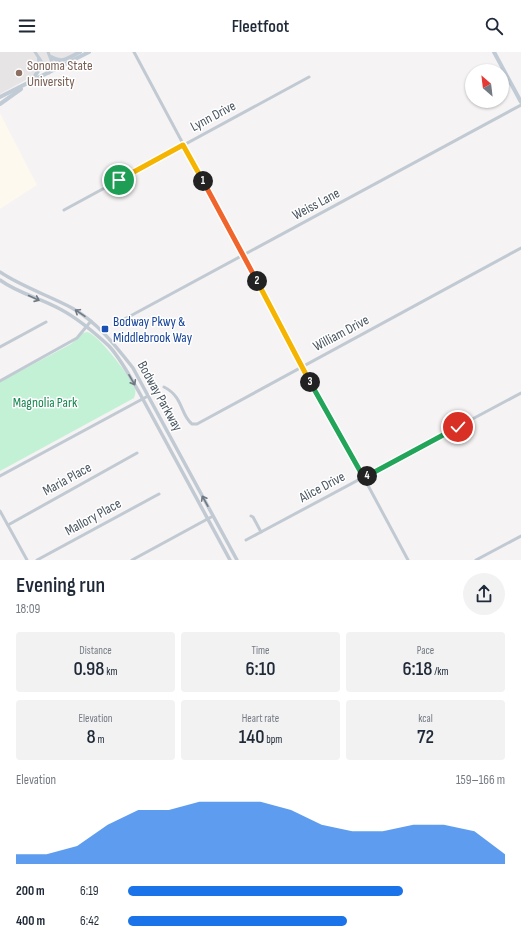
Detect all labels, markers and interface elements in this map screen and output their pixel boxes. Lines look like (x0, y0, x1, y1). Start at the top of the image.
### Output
icon: menu (16, 15, 38, 37)
icon: search (483, 15, 505, 37)
text: Fleetfoot (232, 16, 289, 37)
place label: Sonoma State University (27, 57, 93, 90)
north arrow (465, 64, 509, 108)
map controls (465, 64, 509, 108)
marker: Sonoma State University (14, 68, 24, 78)
street label: Lynn Drive (187, 97, 239, 135)
pin (102, 163, 136, 197)
icon: arrive (108, 169, 130, 191)
pin: 1 (193, 171, 213, 191)
text: 1 (201, 174, 205, 187)
street label: Weiss Lane (289, 184, 343, 224)
pin: 2 (247, 271, 267, 291)
text: 2 (255, 274, 259, 287)
one-way arrow (28, 295, 40, 302)
one-way arrow (74, 309, 85, 317)
street label: William Drive (310, 311, 372, 355)
place label: Bodway Pkwy & Middlebrook Way (113, 313, 193, 346)
marker: Bodway Pkwy & Middlebrook Way (100, 324, 110, 334)
street label: Bodway Parkway (134, 358, 186, 434)
pin: 3 (300, 372, 320, 392)
one-way arrow (128, 374, 136, 386)
text: 3 (308, 375, 312, 388)
park label: Magnolia Park (13, 394, 78, 411)
pin (441, 410, 475, 444)
icon: check (447, 416, 469, 438)
street label: Maria Place (40, 459, 94, 499)
pin: 4 (357, 466, 377, 486)
street label: Alice Drive (295, 468, 348, 507)
text: 4 (364, 469, 370, 482)
street label: Mallory Place (62, 495, 124, 539)
one-way arrow (200, 495, 208, 507)
text: Evening run (16, 572, 105, 599)
button: share (463, 573, 505, 615)
text: 18:09 (16, 601, 40, 617)
text: Distance (79, 644, 112, 657)
text: Time (252, 644, 270, 657)
text: Pace (417, 644, 434, 657)
text: 0.98 (73, 657, 104, 681)
text: 6:10 (245, 657, 276, 681)
text: 6:18 (402, 657, 432, 681)
text: km (104, 665, 118, 678)
text: /km (432, 665, 449, 678)
text: Elevation (79, 712, 112, 725)
text: Heart rate (242, 712, 279, 725)
text: kcal (418, 712, 433, 725)
text: 8 (87, 725, 96, 749)
text: 140 (239, 725, 264, 749)
text: 72 (417, 725, 434, 749)
text: m (96, 733, 104, 746)
text: bpm (264, 733, 282, 746)
text: Elevation (16, 772, 56, 788)
text: 159–166 m (456, 772, 505, 788)
text: 200 m (16, 883, 45, 899)
text: 6:19 (80, 883, 98, 899)
text: 400 m (16, 913, 45, 929)
text: 6:42 (80, 913, 99, 929)

